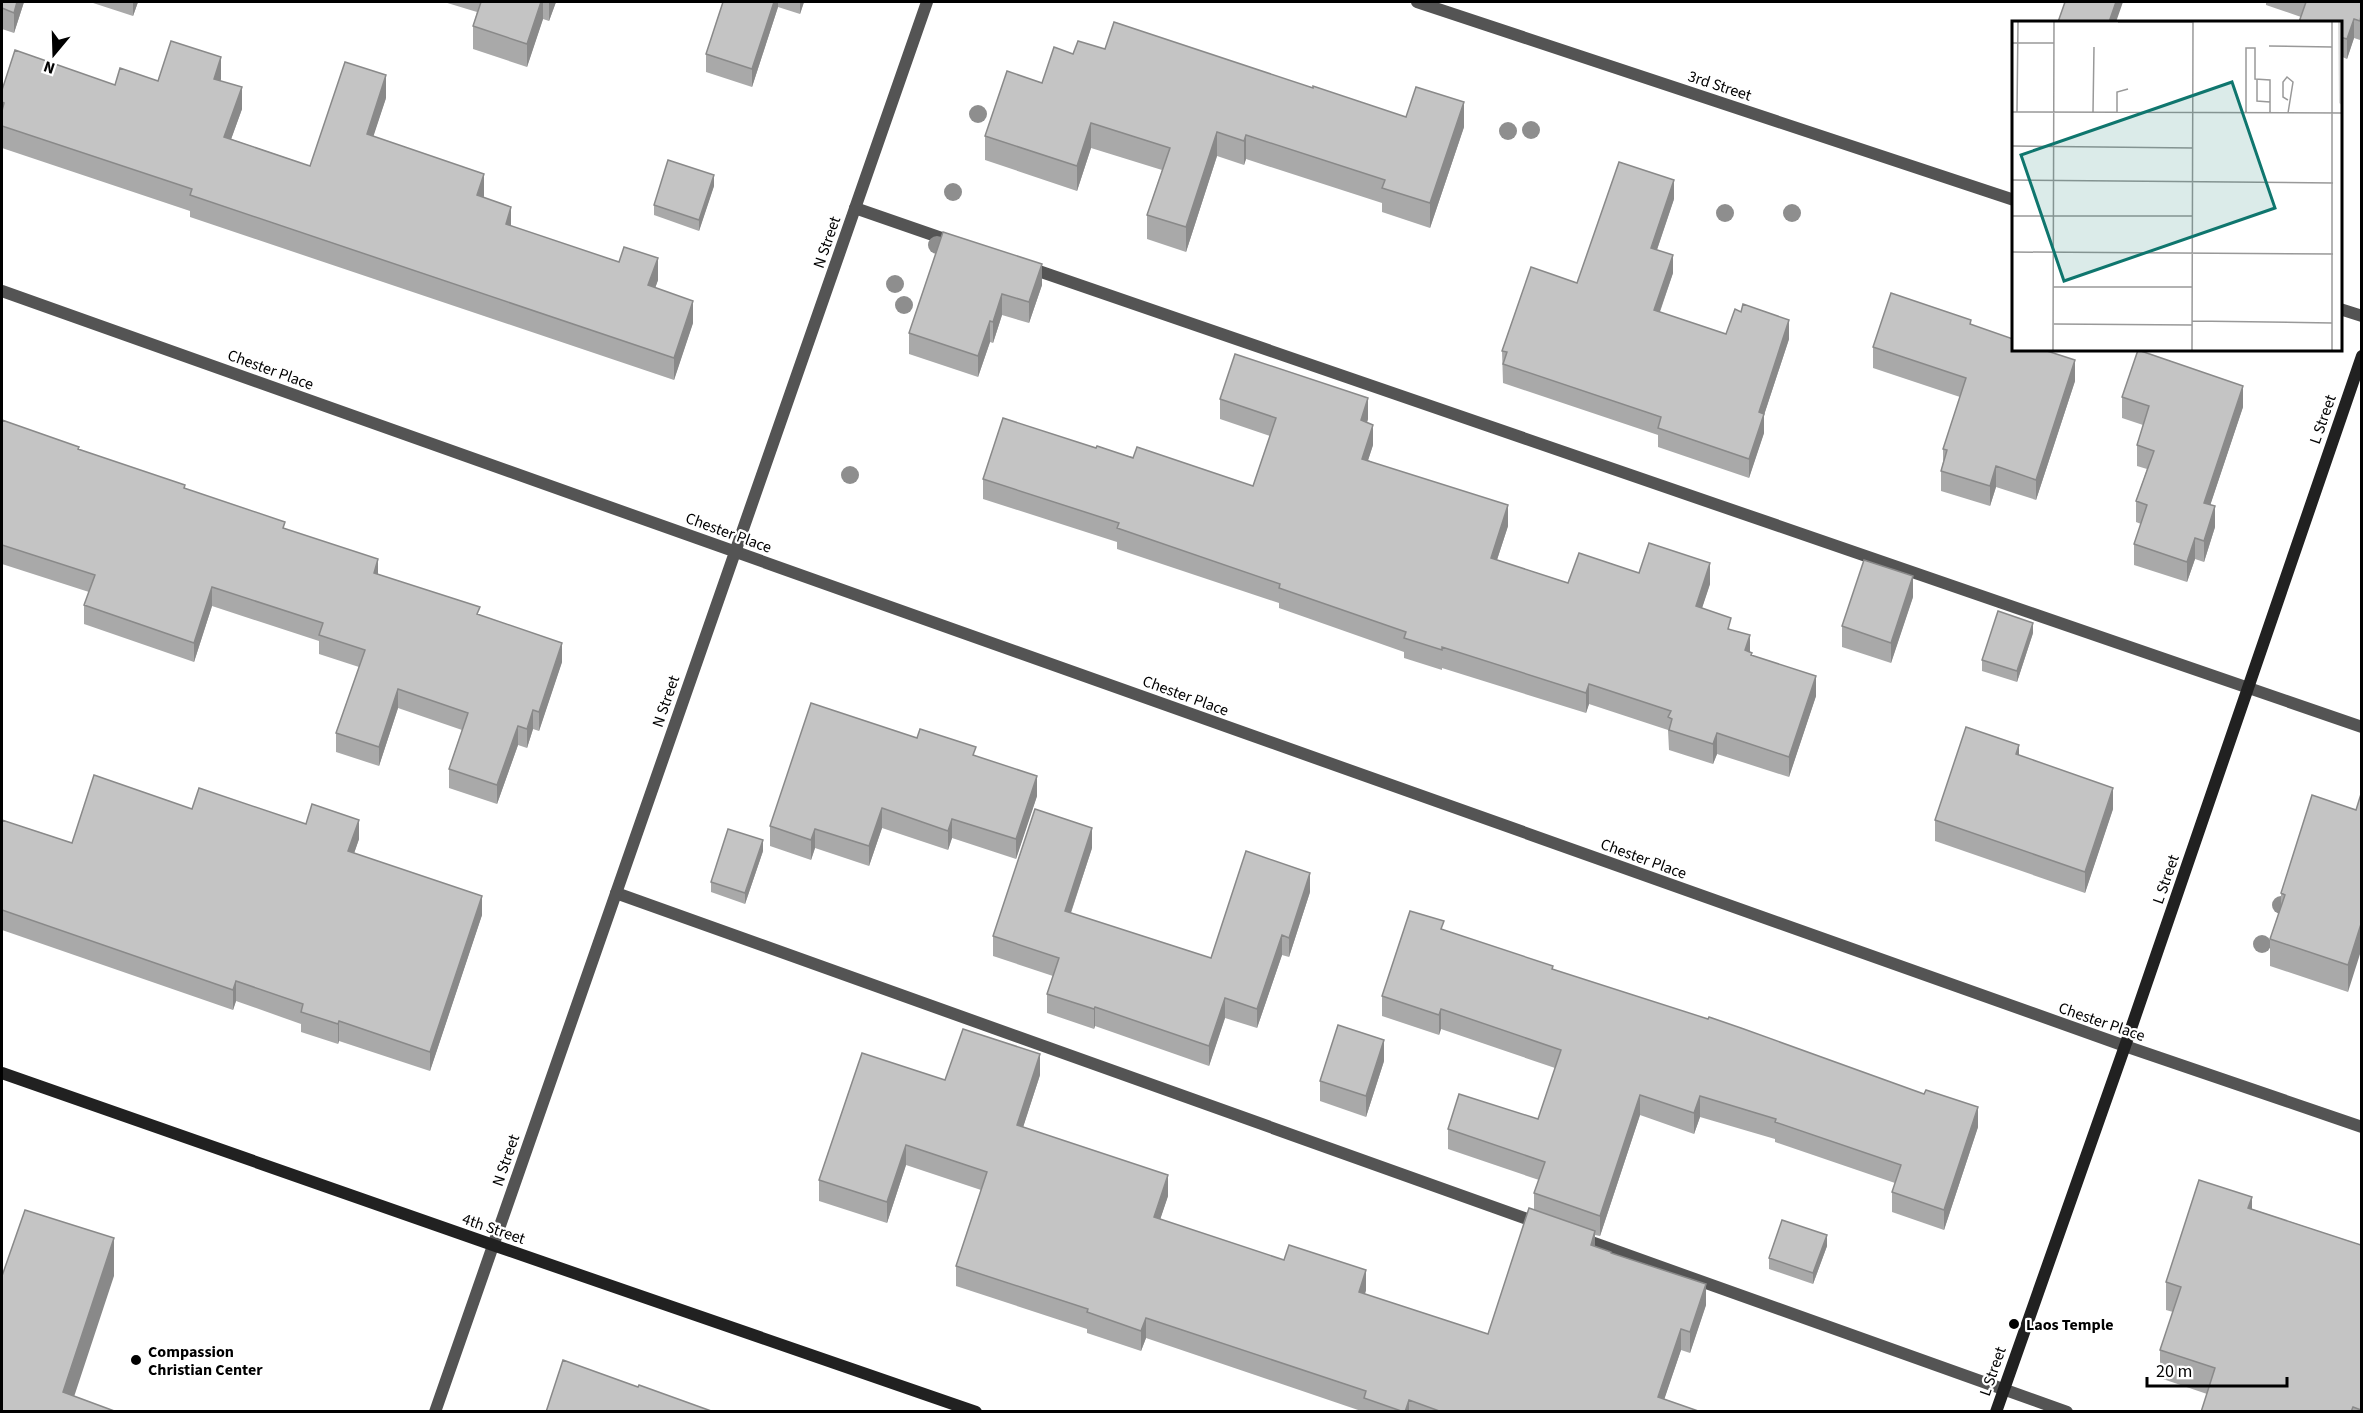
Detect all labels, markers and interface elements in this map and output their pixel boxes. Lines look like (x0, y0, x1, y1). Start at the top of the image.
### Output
inset map (2012, 21, 2342, 351)
north arrow (24, 24, 84, 84)
text: N (41, 55, 58, 79)
street label: 3rd Street (1685, 65, 1755, 107)
street label: N Street (808, 213, 846, 271)
street label: Chester Place (225, 344, 317, 396)
street label: L Street (2304, 391, 2342, 447)
street label: Chester Place (683, 507, 775, 559)
street label: Chester Place (1140, 670, 1232, 722)
street label: N Street (647, 672, 685, 730)
street label: Chester Place (1598, 833, 1690, 885)
street label: L Street (2147, 851, 2185, 907)
street label: Chester Place (2055, 997, 2148, 1047)
street label: N Street (487, 1131, 525, 1189)
street label: 4th Street (459, 1208, 529, 1250)
place label: Laos Temple (2026, 1314, 2114, 1336)
marker: Laos Temple (2007, 1317, 2021, 1331)
place label: Compassion Christian Center (148, 1341, 263, 1381)
street label: L Street (1974, 1343, 2012, 1399)
scale bar (2147, 1350, 2286, 1388)
marker: Compassion Christian Center (129, 1353, 143, 1367)
text: 20 m (2156, 1359, 2192, 1384)

